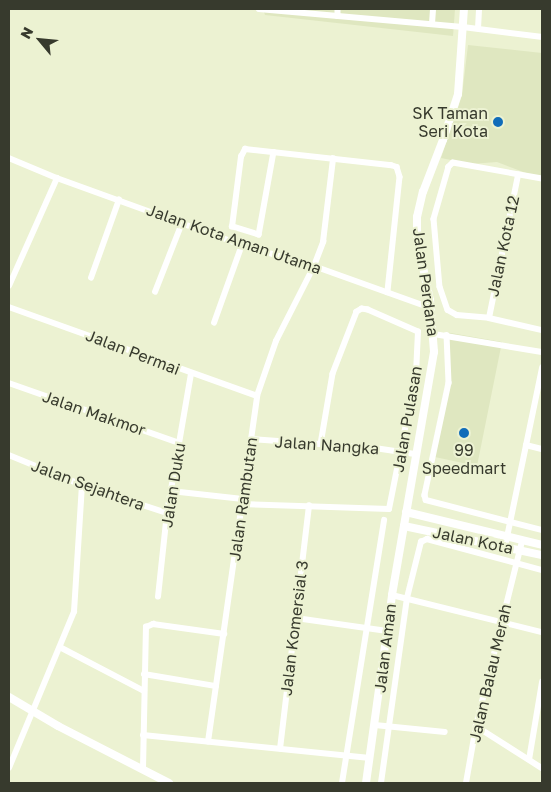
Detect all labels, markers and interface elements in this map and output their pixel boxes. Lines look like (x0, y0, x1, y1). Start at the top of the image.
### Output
north arrow (15, 15, 65, 65)
text: N (16, 24, 36, 41)
place label: SK Taman Seri Kota (412, 103, 488, 141)
marker: SK Taman Seri Kota (492, 116, 504, 128)
street label: Jalan Kota 12 (483, 194, 523, 298)
street label: Jalan Kota Aman Utama (144, 200, 324, 278)
street label: Jalan Perdana (409, 227, 443, 337)
street label: Jalan Permai (83, 325, 183, 379)
street label: Jalan Pulasan (388, 364, 426, 474)
street label: Jalan Makmor (40, 386, 148, 440)
marker: 99 Speedmart (458, 427, 470, 439)
street label: Jalan Nangka (274, 432, 380, 458)
street label: Jalan Rambutan (225, 436, 261, 562)
place label: 99 Speedmart (422, 440, 506, 478)
street label: Jalan Duku (157, 441, 189, 529)
street label: Jalan Sejahtera (29, 456, 147, 514)
street label: Jalan Kota (431, 522, 515, 558)
street label: Jalan Komersial 3 (276, 559, 312, 697)
street label: Jalan Aman (370, 602, 400, 694)
street label: Jalan Balau Merah (465, 602, 515, 744)

